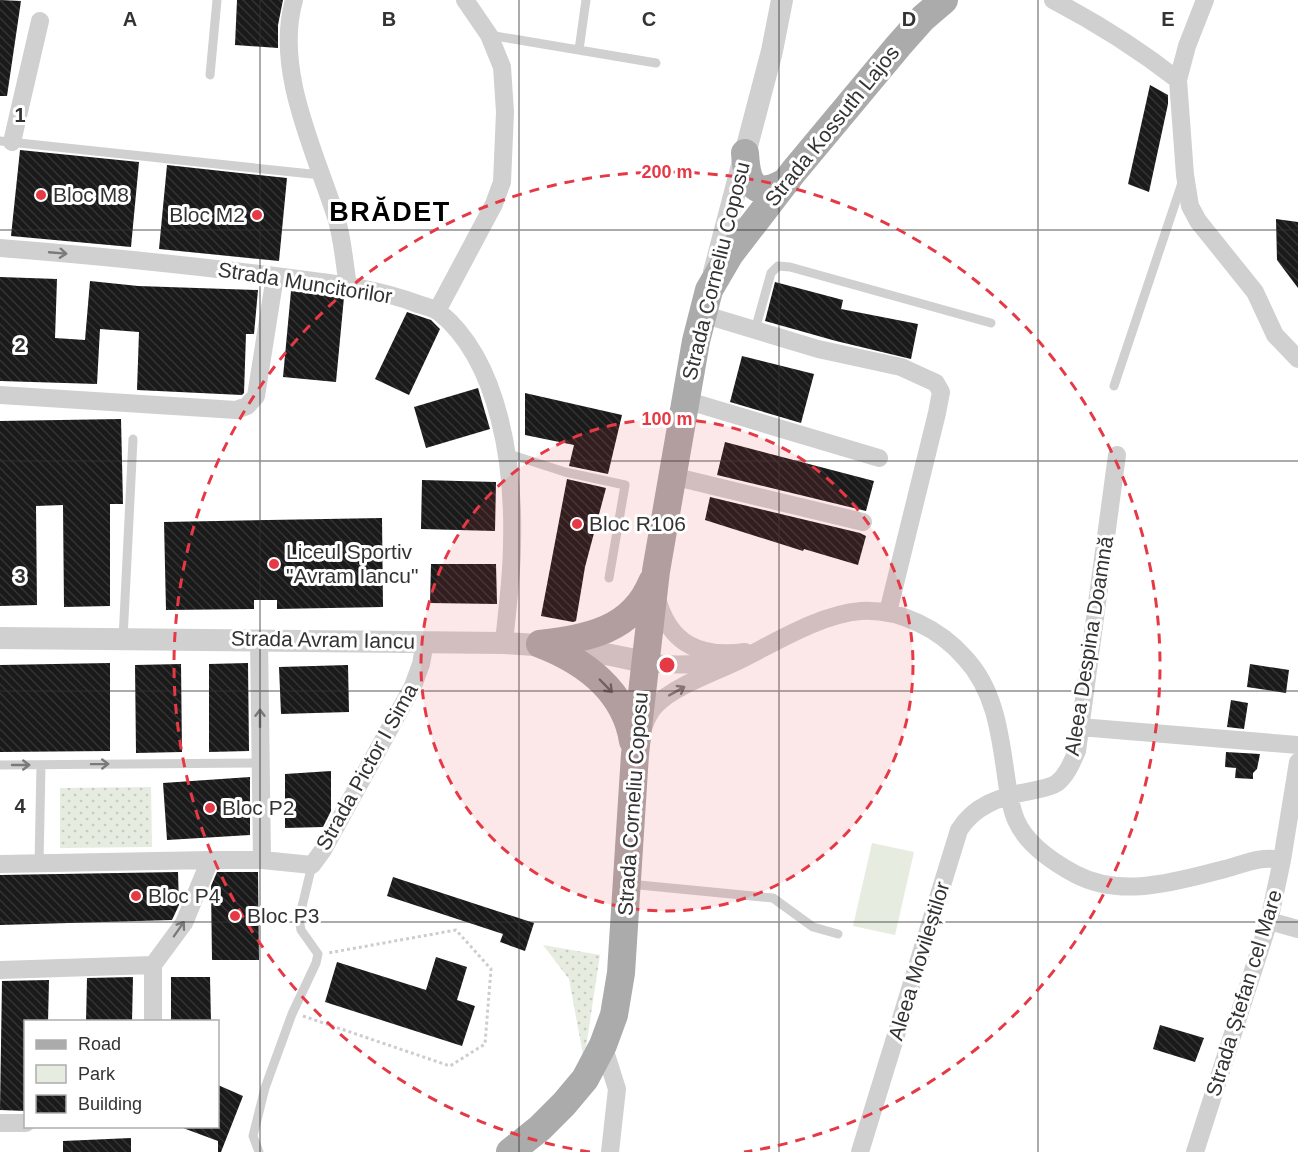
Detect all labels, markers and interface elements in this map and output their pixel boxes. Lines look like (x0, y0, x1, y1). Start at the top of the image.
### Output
text: A (123, 8, 137, 30)
text: B (382, 8, 396, 30)
text: C (642, 8, 656, 30)
text: D (902, 8, 916, 30)
text: E (1161, 8, 1175, 30)
street label: Strada Kossuth Lajos (760, 41, 903, 210)
text: 1 (14, 104, 26, 126)
street label: Strada Corneliu Coposu (677, 159, 754, 382)
text: 200 m (641, 162, 693, 182)
place label: Bloc M8 (53, 183, 129, 206)
marker: Bloc M8 (34, 188, 48, 202)
district label: BRĂDET (329, 196, 451, 227)
place label: Bloc M2 (169, 203, 245, 226)
marker: Bloc M2 (250, 208, 264, 222)
one-way arrow (48, 248, 68, 259)
street label: Strada Muncitorilor (216, 257, 394, 308)
text: 2 (14, 334, 26, 356)
text: 100 m (641, 409, 693, 429)
place label: Bloc R106 (589, 512, 686, 535)
marker: Bloc R106 (570, 517, 584, 531)
street label: Aleea Despina Doamnă (1060, 534, 1117, 757)
place label: Liceul Sportiv "Avram Iancu" (286, 540, 418, 587)
marker: Liceul Sportiv "Avram Iancu" (267, 557, 281, 571)
text: 3 (14, 565, 26, 587)
street label: Strada Avram Iancu (231, 626, 415, 653)
centre of rings (657, 655, 677, 675)
one-way arrow (599, 678, 613, 693)
street label: Strada Pictor I Sima (311, 679, 422, 854)
one-way arrow (668, 685, 685, 697)
street label: Strada Corneliu Coposu (613, 691, 652, 917)
one-way arrow (254, 708, 266, 728)
one-way arrow (89, 758, 109, 770)
one-way arrow (10, 759, 30, 771)
text: 4 (14, 795, 26, 817)
place label: Bloc P2 (222, 796, 294, 819)
marker: Bloc P2 (203, 801, 217, 815)
street label: Aleea Movileștilor (883, 879, 954, 1043)
place label: Bloc P4 (148, 884, 221, 907)
street label: Strada Ștefan cel Mare (1201, 887, 1286, 1099)
marker: Bloc P4 (129, 889, 143, 903)
place label: Bloc P3 (247, 904, 319, 927)
marker: Bloc P3 (228, 909, 242, 923)
one-way arrow (173, 922, 185, 938)
legend (24, 1020, 219, 1128)
text: Road (78, 1034, 121, 1054)
text: Park (78, 1064, 116, 1084)
text: Building (78, 1094, 142, 1114)

